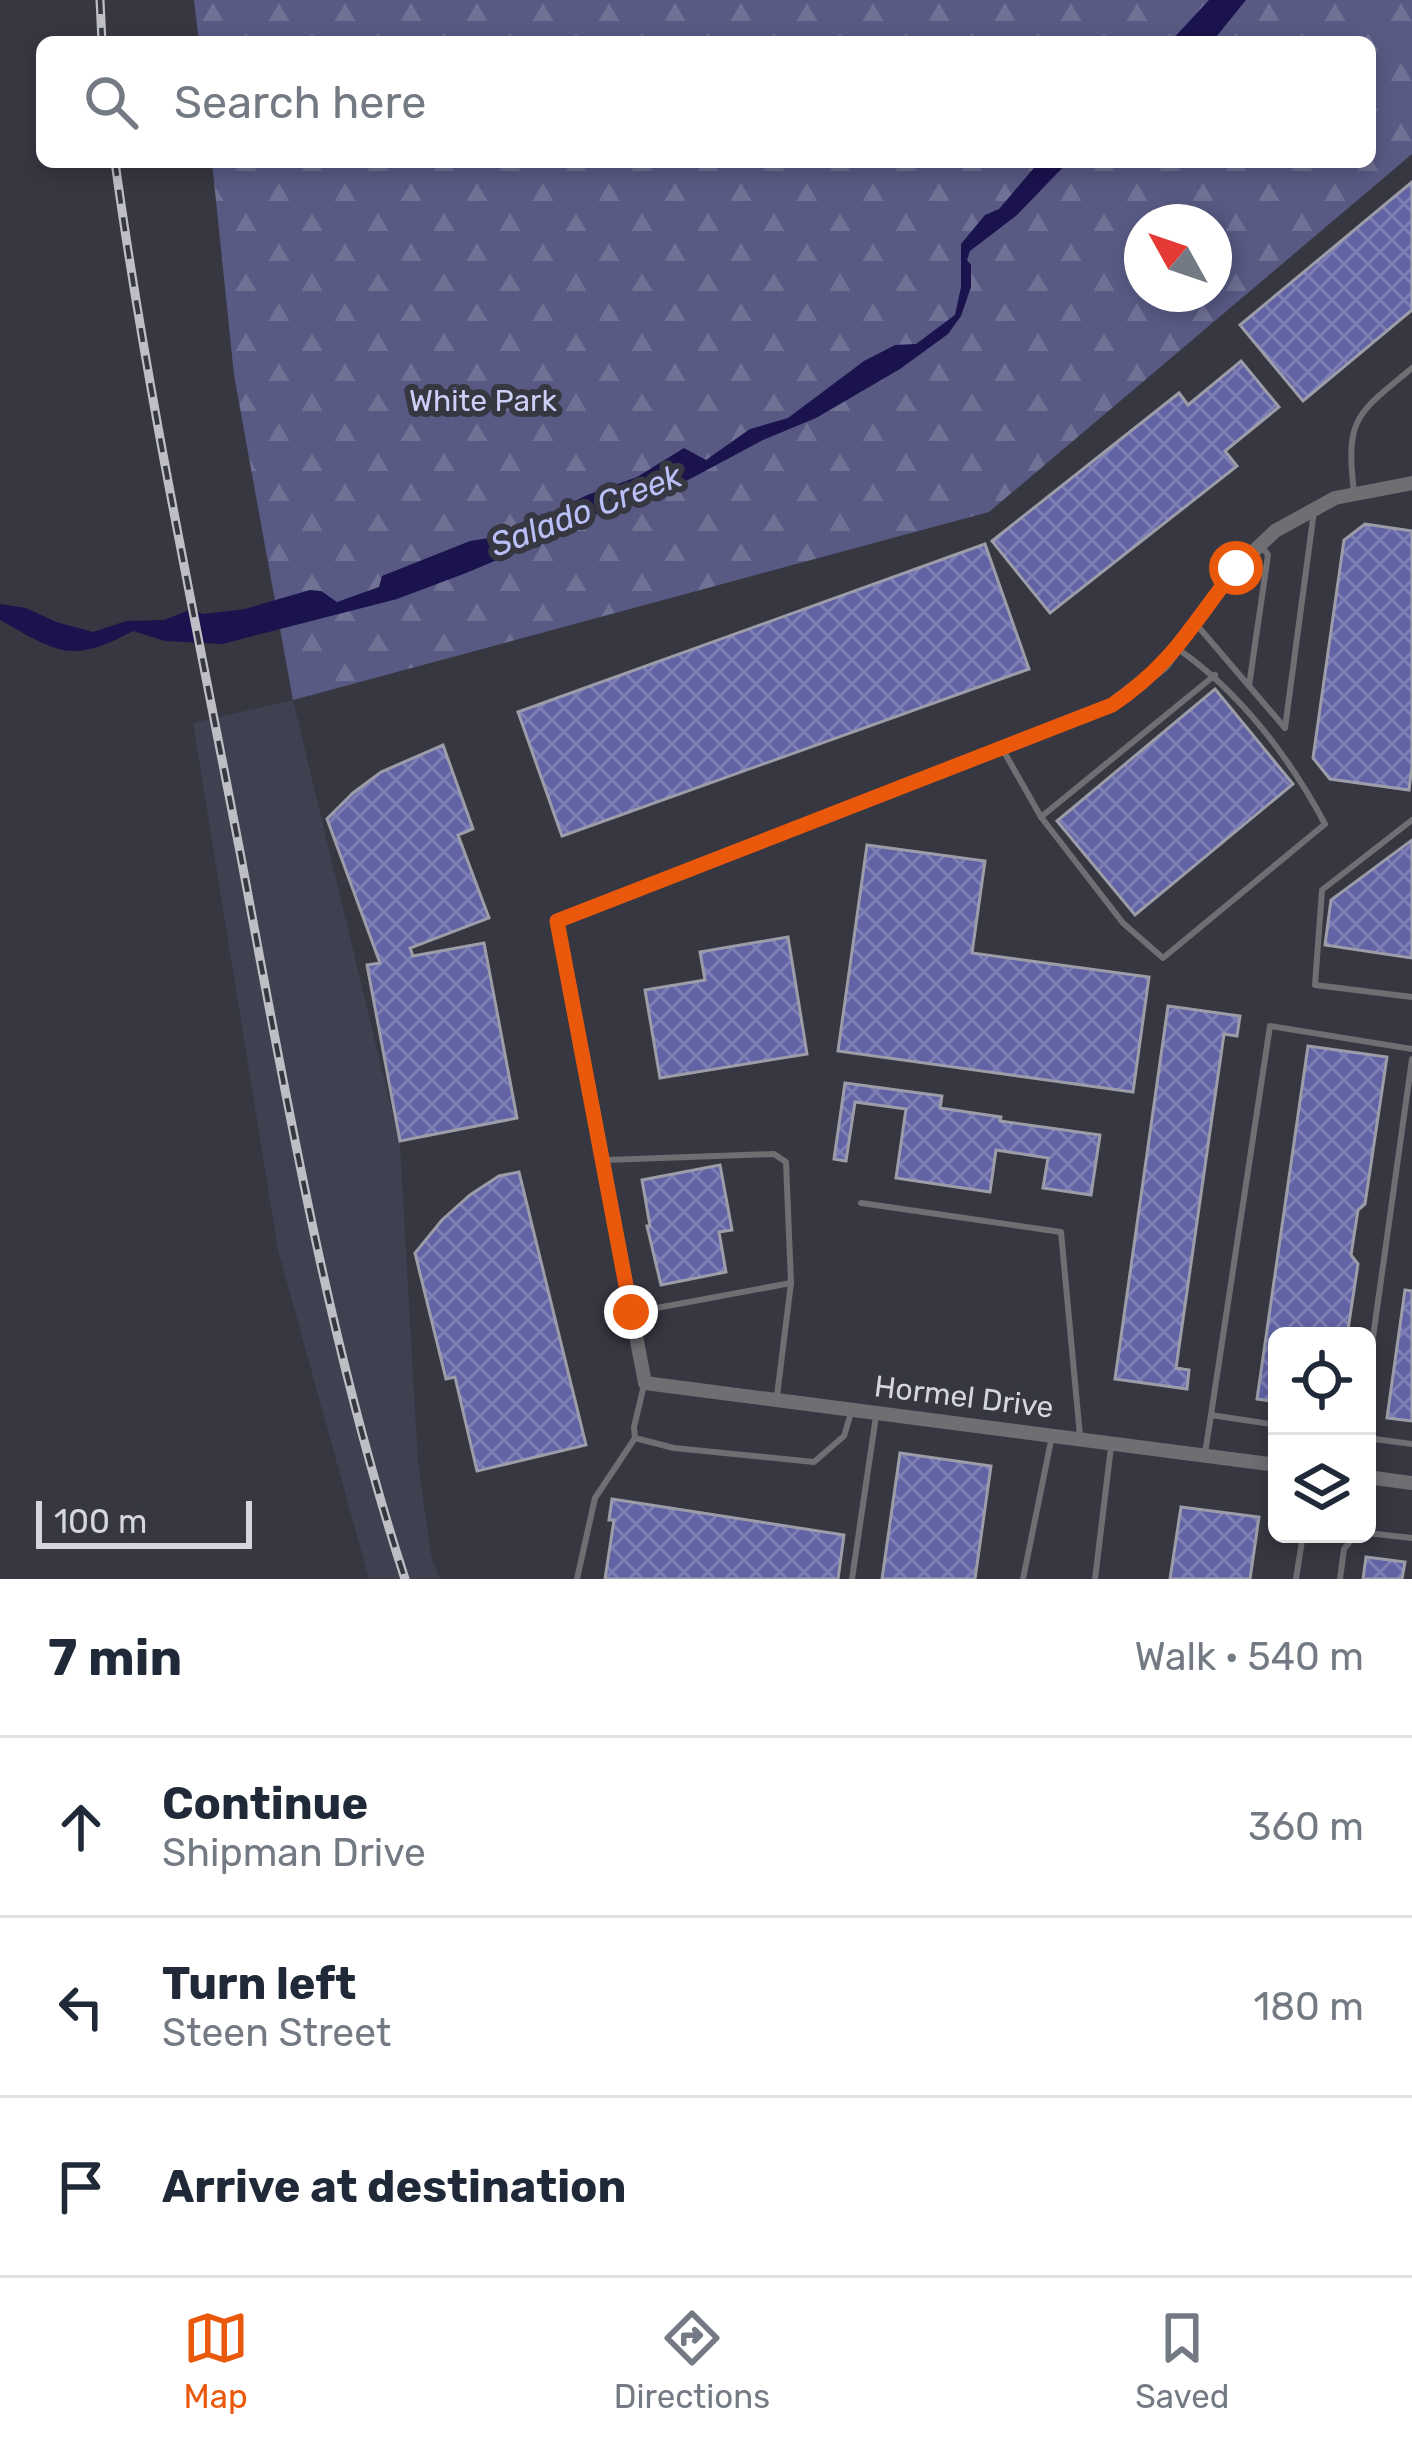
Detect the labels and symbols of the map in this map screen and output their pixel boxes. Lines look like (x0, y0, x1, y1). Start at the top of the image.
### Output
north arrow (1124, 204, 1232, 312)
park label: White Park (409, 383, 557, 419)
water label: Salado Creek (485, 455, 688, 564)
route start (1209, 541, 1263, 595)
route end (604, 1285, 658, 1339)
street label: Hormel Drive (872, 1368, 1056, 1426)
scale bar (36, 1495, 252, 1548)

